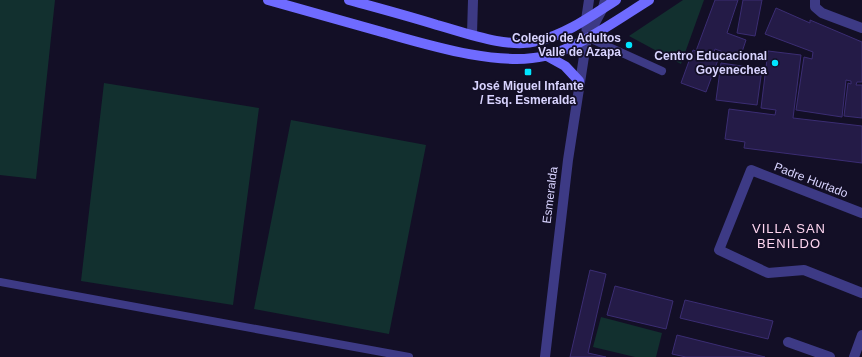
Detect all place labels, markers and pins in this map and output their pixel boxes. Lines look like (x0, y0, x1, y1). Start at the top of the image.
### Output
place label: Colegio de Adultos Valle de Azapa (512, 31, 621, 59)
marker: Colegio de Adultos Valle de Azapa (624, 40, 634, 50)
place label: Centro Educacional Goyenechea (654, 49, 767, 77)
marker: Centro Educacional Goyenechea (770, 58, 780, 68)
marker: José Miguel Infante / Esq. Esmeralda (523, 67, 533, 77)
place label: José Miguel Infante / Esq. Esmeralda (472, 79, 584, 107)

